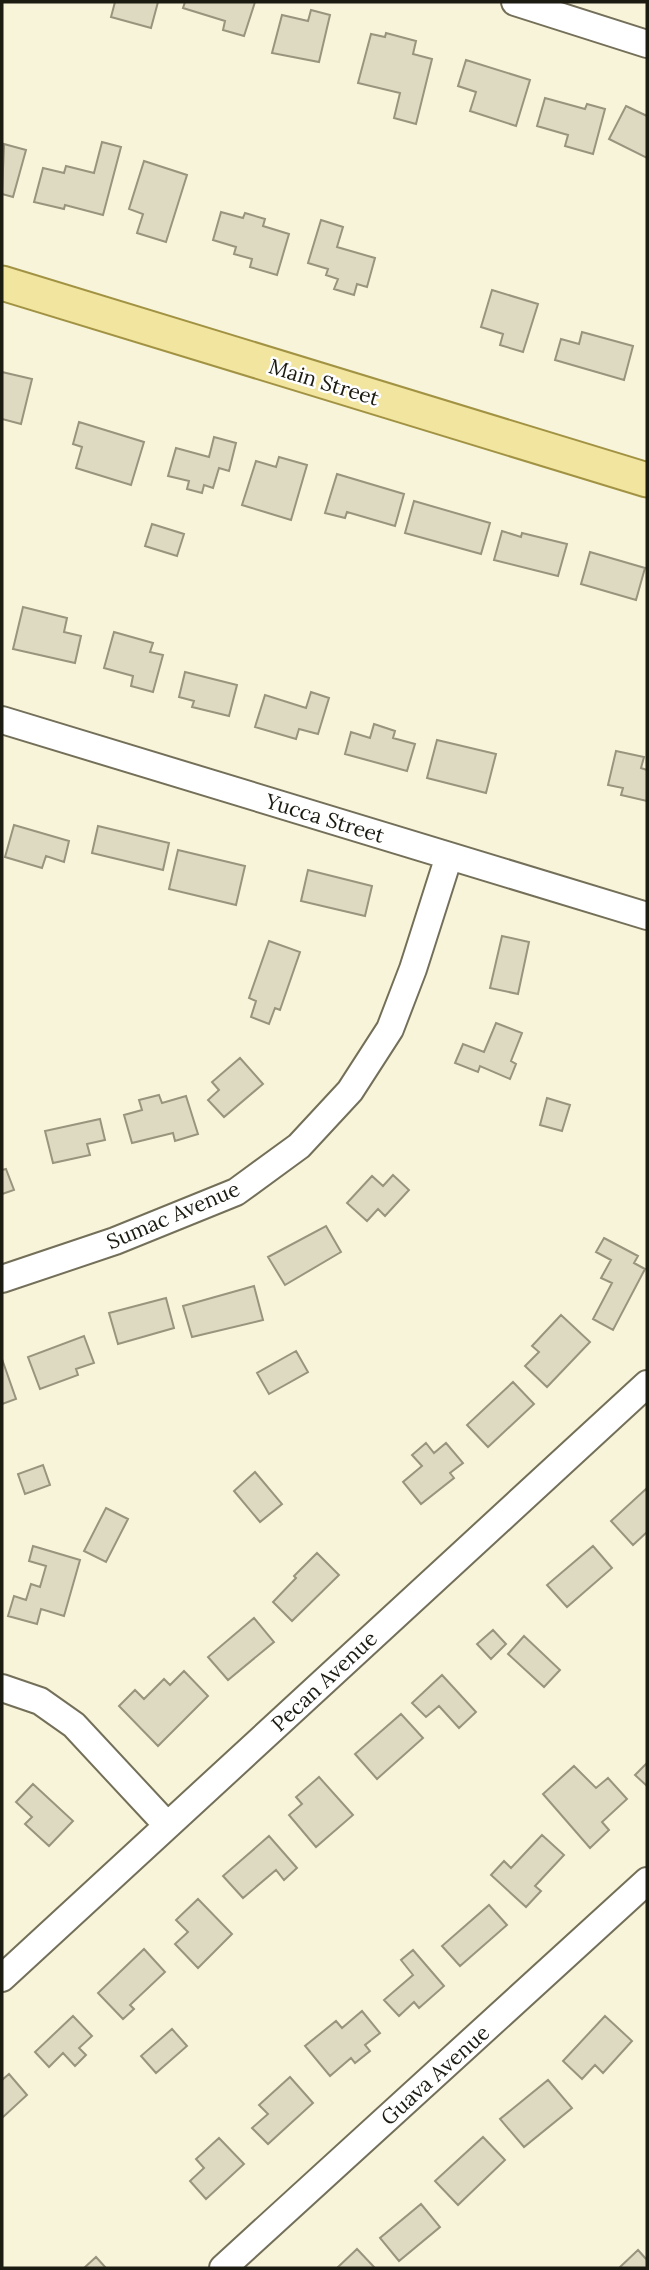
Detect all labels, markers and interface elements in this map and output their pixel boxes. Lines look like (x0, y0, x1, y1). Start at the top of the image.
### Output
street label: Main Street (266, 352, 383, 412)
street label: Yucca Street (261, 787, 389, 849)
street label: Sumac Avenue (102, 1175, 244, 1255)
street label: Pecan Avenue (265, 1625, 383, 1737)
street label: Guava Avenue (375, 2019, 495, 2131)

